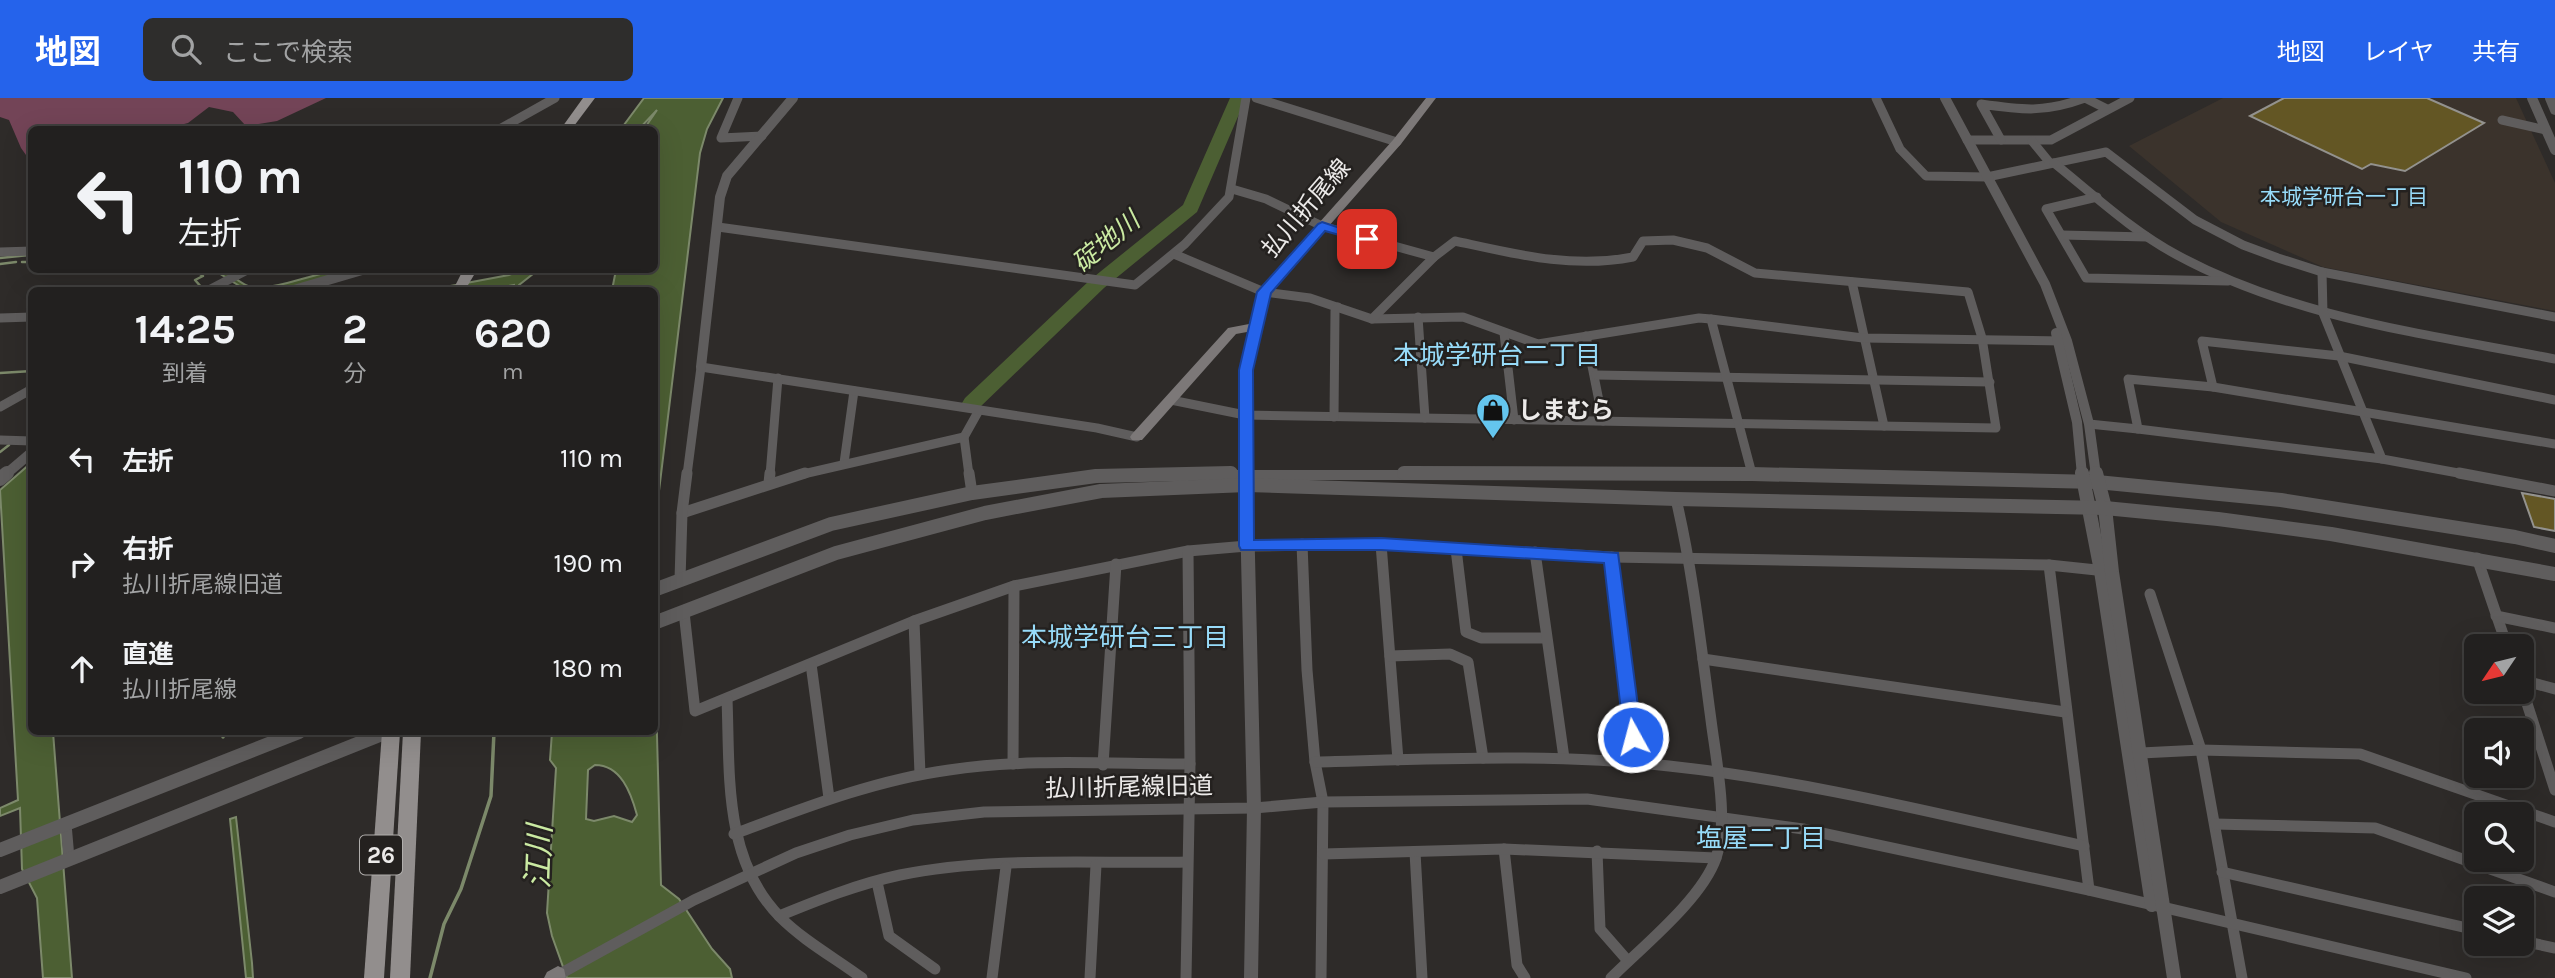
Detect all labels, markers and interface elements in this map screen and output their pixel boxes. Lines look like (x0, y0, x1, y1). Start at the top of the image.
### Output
search box (143, 18, 633, 81)
icon: search (167, 30, 205, 68)
text: 地図 (35, 33, 101, 71)
text: ここで検索 (223, 37, 353, 68)
text: 地図 (2277, 38, 2325, 66)
text: レイヤ (2363, 38, 2434, 66)
text: 共有 (2472, 38, 2520, 66)
text: 110 m (178, 148, 303, 205)
icon: left (63, 154, 154, 245)
street label: 払川折尾線 (1256, 154, 1356, 262)
district label: 本城学研台一丁目 (2260, 185, 2428, 209)
water label: 碇地川 (1066, 203, 1148, 279)
pin (1337, 209, 1397, 269)
text: 左折 (178, 215, 242, 252)
icon: arrive (1348, 220, 1386, 258)
text: 14:25 (134, 304, 236, 354)
text: 2 (342, 304, 368, 354)
text: 620 (474, 308, 551, 358)
district label: 本城学研台二丁目 (1393, 340, 1601, 371)
text: m (502, 358, 524, 385)
text: 到着 (162, 360, 208, 387)
text: 分 (343, 360, 366, 387)
shop icon: しまむら (1474, 391, 1512, 440)
place label: しまむら (1518, 396, 1614, 424)
icon: left (63, 440, 101, 478)
text: 110 m (560, 443, 623, 474)
text: 左折 (122, 446, 174, 477)
text: 右折 (122, 534, 174, 565)
icon: right (63, 545, 101, 583)
text: 190 m (553, 548, 623, 579)
text: 払川折尾線旧道 (122, 571, 283, 598)
district label: 本城学研台三丁目 (1021, 622, 1229, 653)
north arrow (2464, 634, 2534, 704)
map controls (2464, 634, 2534, 956)
text: 直進 (122, 639, 174, 670)
icon: ahead (63, 650, 101, 688)
text: 180 m (553, 653, 623, 684)
text: 払川折尾線 (122, 676, 237, 703)
position arrow (1596, 700, 1670, 774)
button: sound (2464, 718, 2534, 788)
street label: 払川折尾線旧道 (1045, 772, 1213, 802)
button: search (2464, 802, 2534, 872)
water label: 江川 (519, 821, 559, 890)
district label: 塩屋二丁目 (1696, 823, 1826, 854)
road number: 26 (360, 835, 402, 874)
button: layers (2464, 886, 2534, 956)

